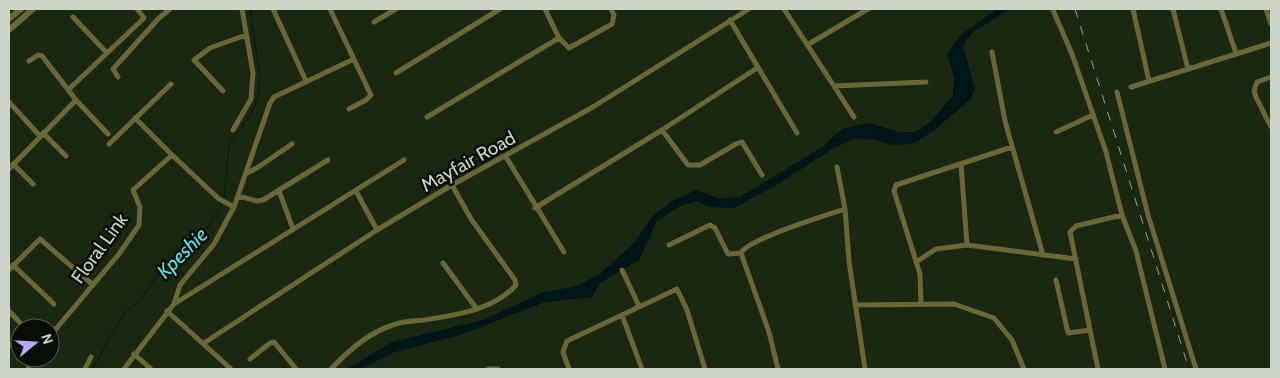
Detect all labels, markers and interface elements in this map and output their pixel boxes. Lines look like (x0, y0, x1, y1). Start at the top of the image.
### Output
street label: Mayfair Road (417, 126, 520, 197)
street label: Floral Link (66, 208, 133, 288)
water label: Kpeshie (152, 223, 212, 283)
north arrow (10, 318, 60, 368)
text: N (37, 331, 57, 346)

